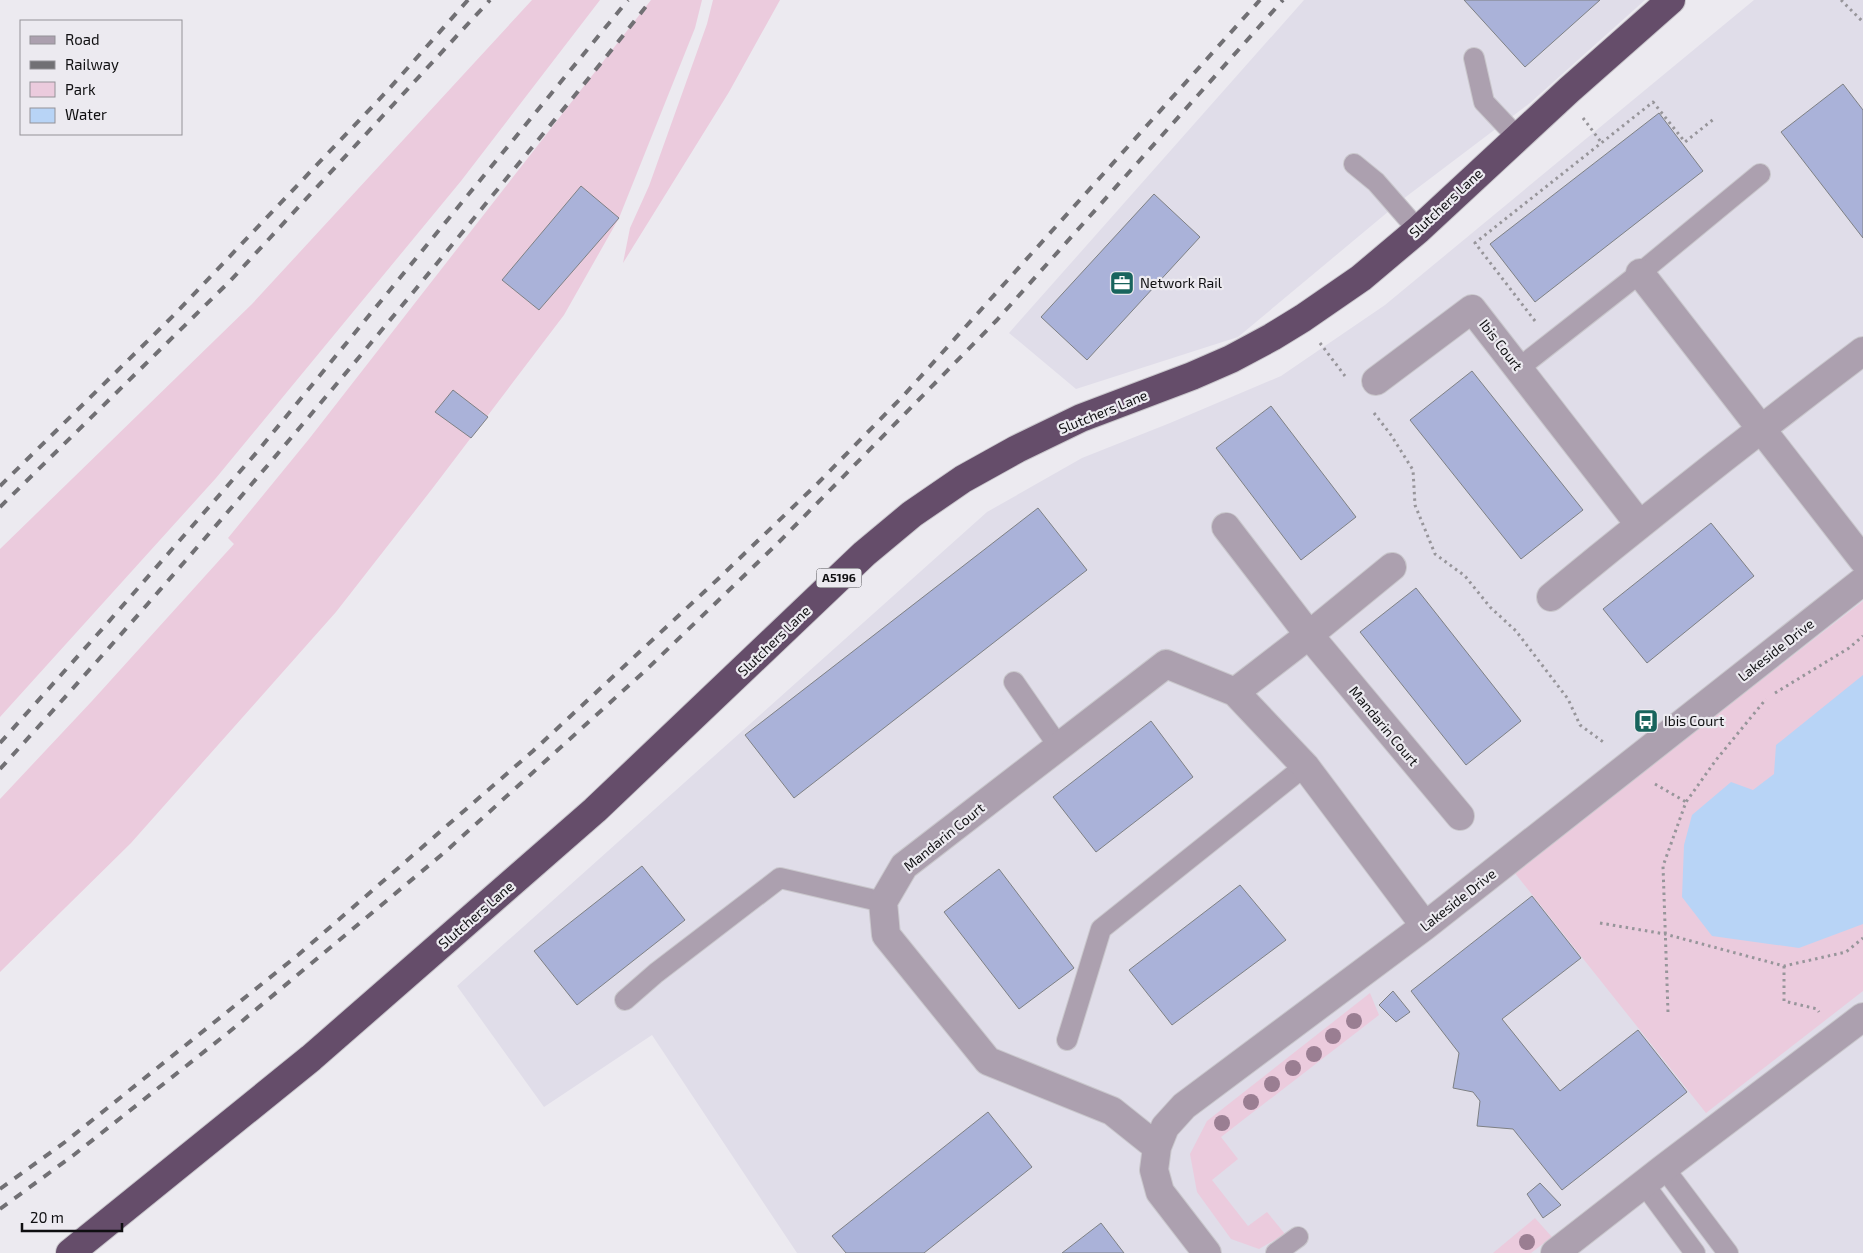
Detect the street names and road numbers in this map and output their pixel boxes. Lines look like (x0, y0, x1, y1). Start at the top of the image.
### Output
street label: Slutchers Lane (1405, 164, 1486, 241)
street label: Ibis Court (1476, 316, 1527, 374)
street label: Slutchers Lane (1056, 386, 1150, 437)
road number: A5196 (816, 568, 862, 588)
street label: Slutchers Lane (734, 602, 813, 679)
street label: Lakeside Drive (1734, 615, 1817, 685)
street label: Mandarin Court (1346, 682, 1423, 769)
street label: Mandarin Court (900, 799, 988, 874)
street label: Lakeside Drive (1416, 865, 1499, 935)
street label: Slutchers Lane (435, 877, 517, 952)

